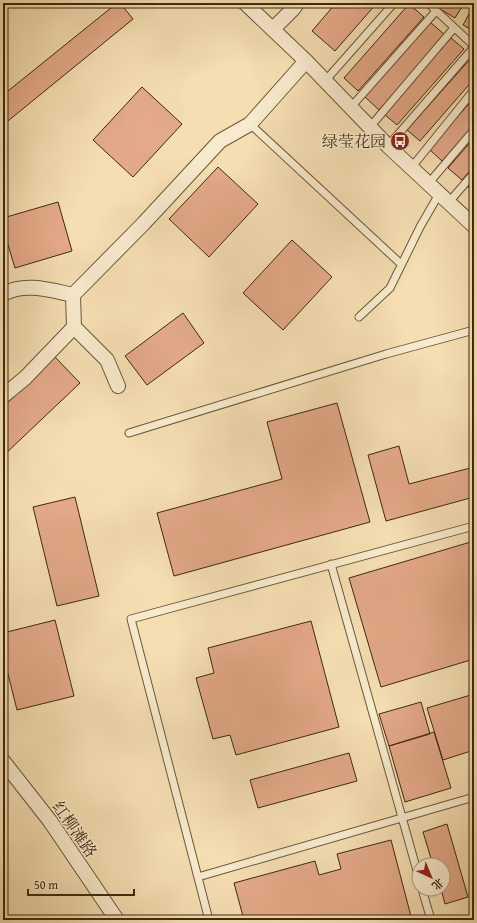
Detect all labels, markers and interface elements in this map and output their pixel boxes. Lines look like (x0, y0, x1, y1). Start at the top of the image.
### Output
place label: 绿莹花园 (322, 129, 386, 153)
bus stop icon: 绿莹花园 (389, 130, 411, 152)
street label: 红柳滩路 (47, 796, 103, 862)
north arrow (411, 857, 451, 897)
scale bar (28, 871, 134, 897)
text: 北 (428, 875, 447, 894)
text: 50 m (34, 876, 58, 893)

